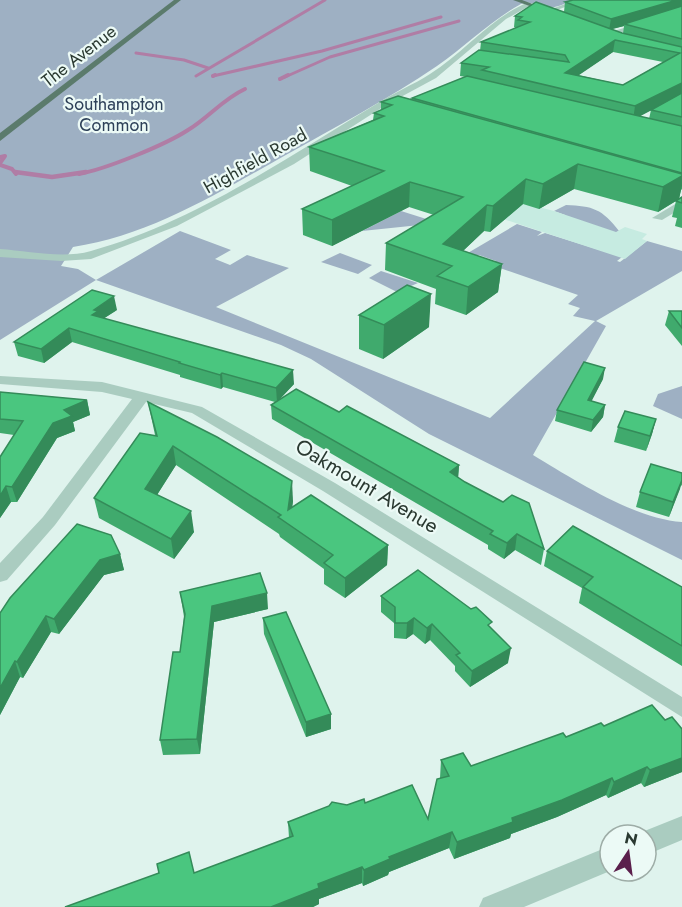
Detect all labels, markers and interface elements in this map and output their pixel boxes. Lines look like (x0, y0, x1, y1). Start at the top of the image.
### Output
street label: The Avenue (36, 18, 122, 94)
park label: Southampton Common (64, 91, 164, 138)
street label: Highfield Road (198, 122, 312, 200)
street label: Oakmount Avenue (290, 431, 445, 541)
north arrow (598, 823, 658, 883)
text: N (622, 826, 640, 852)

